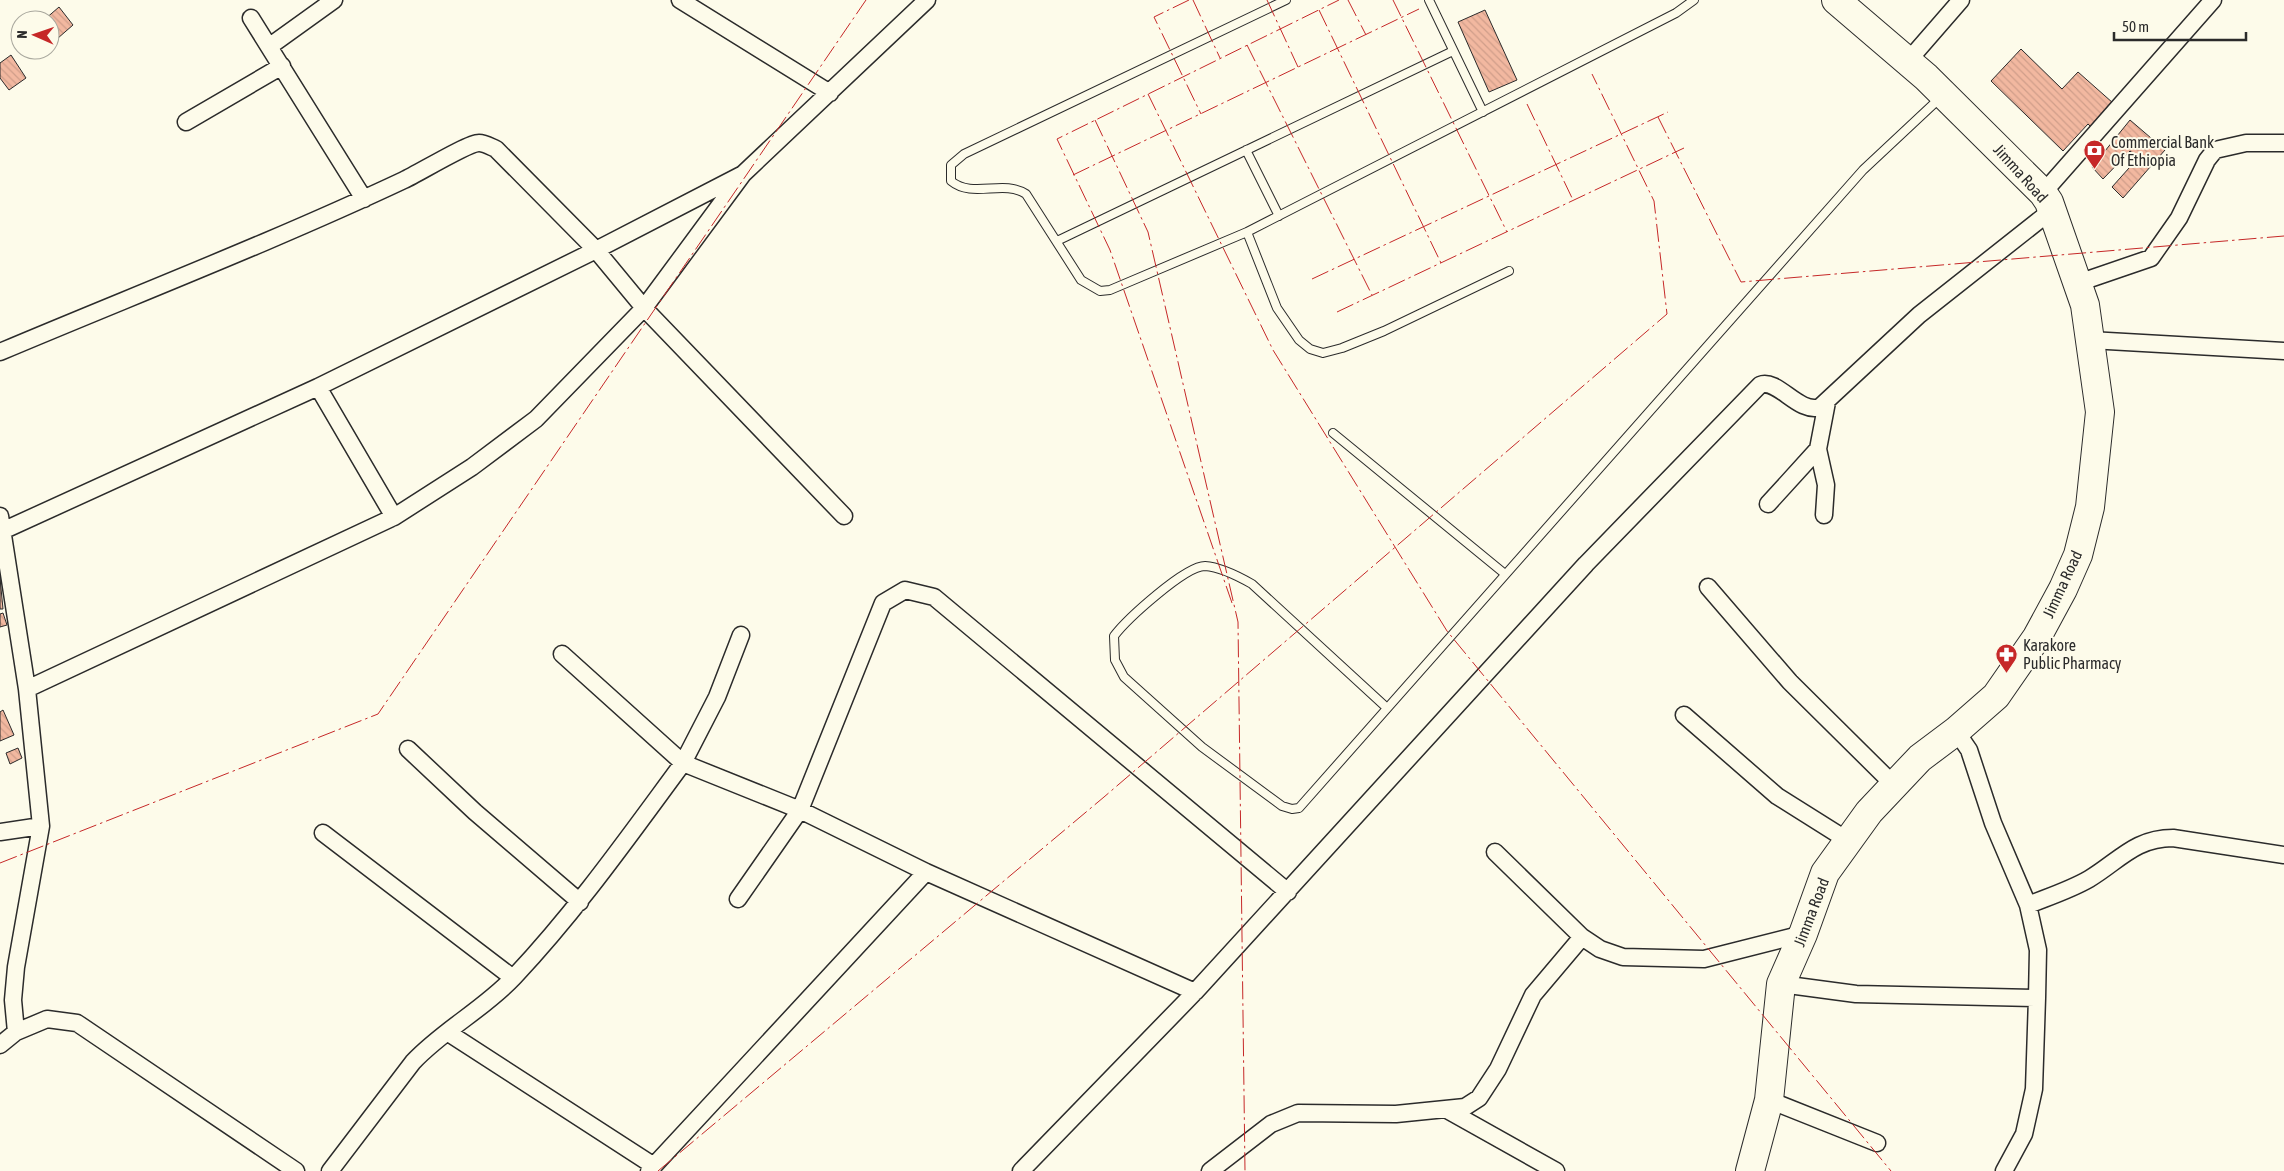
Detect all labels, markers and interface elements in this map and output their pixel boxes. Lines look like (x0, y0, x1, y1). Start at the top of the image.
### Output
north arrow (10, 10, 60, 60)
scale bar (2114, 10, 2246, 42)
text: 50 m (2122, 18, 2149, 35)
text: N (14, 30, 30, 39)
place label: Commercial Bank Of Ethiopia (2111, 133, 2214, 170)
bank icon: Commercial Bank Of Ethiopia (2083, 139, 2107, 170)
street label: Jimma Road (1990, 140, 2052, 206)
street label: Jimma Road (2039, 548, 2085, 620)
place label: Karakore Public Pharmacy (2023, 636, 2122, 673)
pharmacy icon: Karakore Public Pharmacy (1995, 642, 2019, 673)
street label: Jimma Road (1790, 875, 1832, 949)

